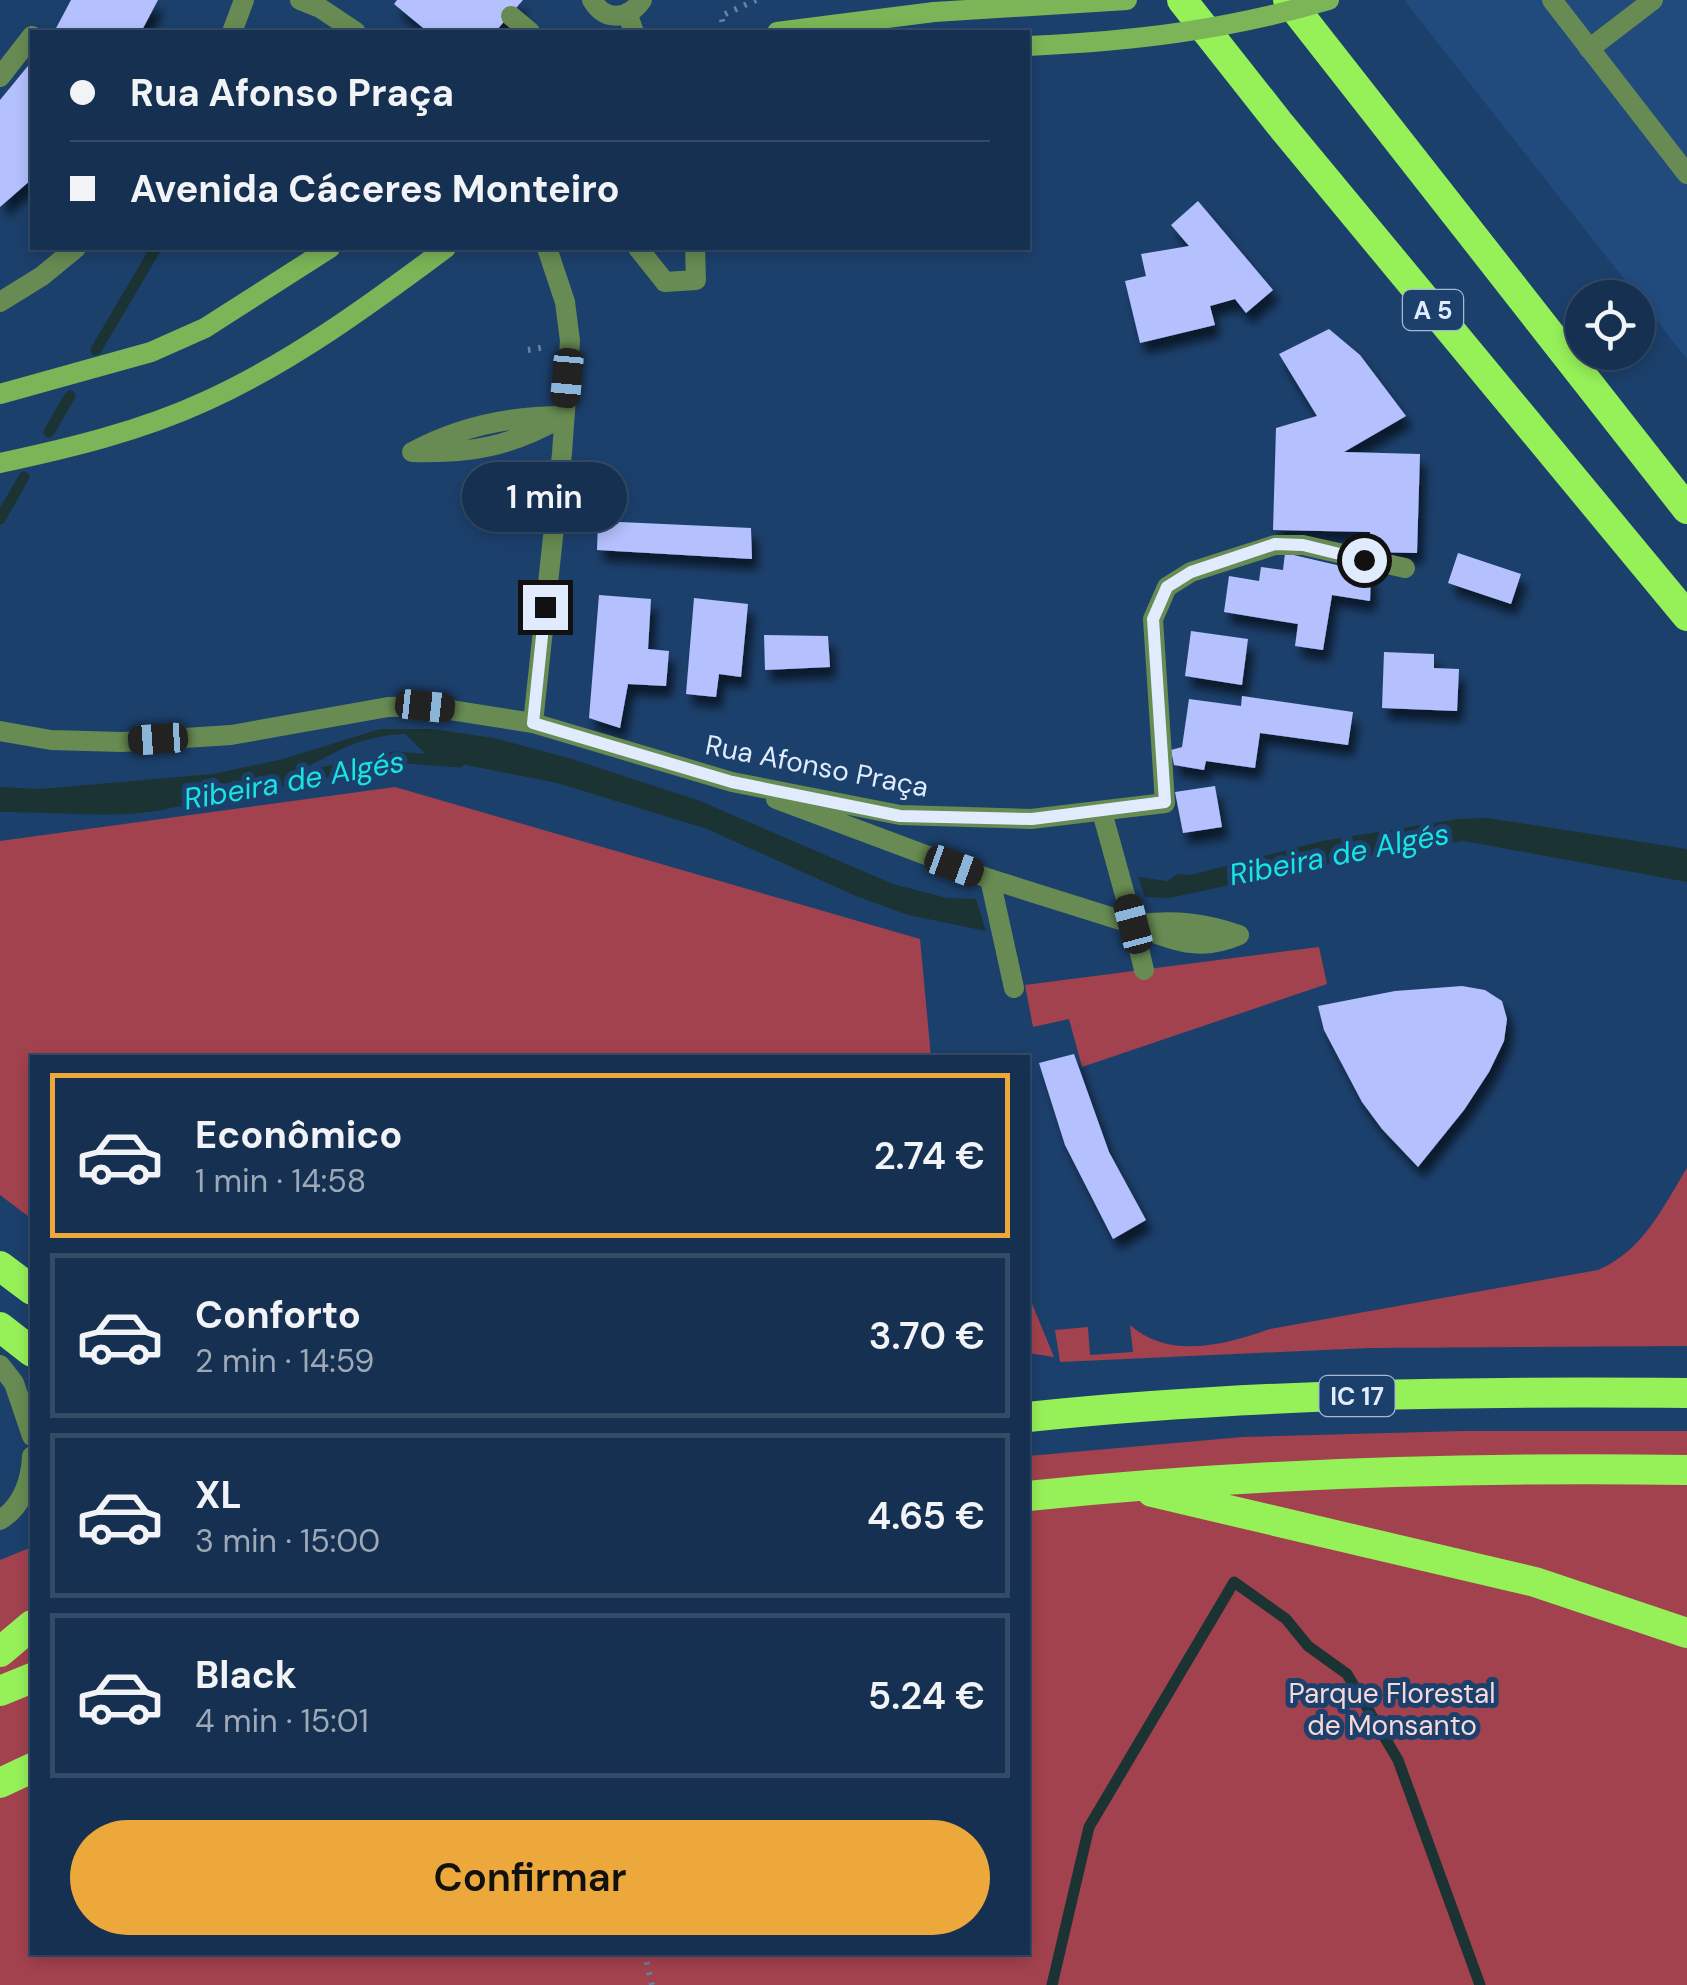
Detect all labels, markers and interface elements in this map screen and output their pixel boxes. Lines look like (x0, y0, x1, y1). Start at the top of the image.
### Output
text: Rua Afonso Praça (130, 68, 454, 118)
text: Avenida Cáceres Monteiro (130, 164, 620, 214)
map controls (1565, 280, 1655, 370)
button: locate (1565, 280, 1655, 370)
road number: A 5 (1403, 290, 1463, 330)
car (549, 347, 585, 409)
callout: 1 min (462, 462, 628, 532)
text: 1 min (506, 476, 583, 518)
route start (1342, 538, 1387, 583)
route end (523, 585, 568, 630)
car (394, 688, 456, 724)
car (127, 722, 189, 756)
street label: Rua Afonso Praça (702, 726, 932, 806)
water label: Ribeira de Algés (181, 741, 407, 819)
water label: Ribeira de Algés (1226, 814, 1452, 894)
car (921, 842, 987, 890)
car (1111, 891, 1155, 957)
text: Econômico (195, 1110, 402, 1160)
icon: car (75, 1111, 165, 1201)
text: 2.74 € (874, 1131, 985, 1181)
text: 1 min · 14:58 (195, 1160, 366, 1202)
text: Conforto (195, 1290, 361, 1340)
icon: car (75, 1291, 165, 1381)
text: 3.70 € (869, 1311, 985, 1361)
text: 2 min · 14:59 (195, 1340, 374, 1382)
road number: IC 17 (1320, 1376, 1394, 1416)
text: XL (195, 1470, 242, 1520)
icon: car (75, 1471, 165, 1561)
text: 4.65 € (867, 1491, 985, 1541)
text: 3 min · 15:00 (195, 1520, 380, 1562)
text: Black (195, 1650, 297, 1700)
icon: car (75, 1651, 165, 1741)
text: 5.24 € (868, 1671, 985, 1721)
park label: Parque Florestal de Monsanto (1288, 1675, 1496, 1744)
text: 4 min · 15:01 (195, 1700, 369, 1742)
button: Confirmar (70, 1820, 990, 1935)

